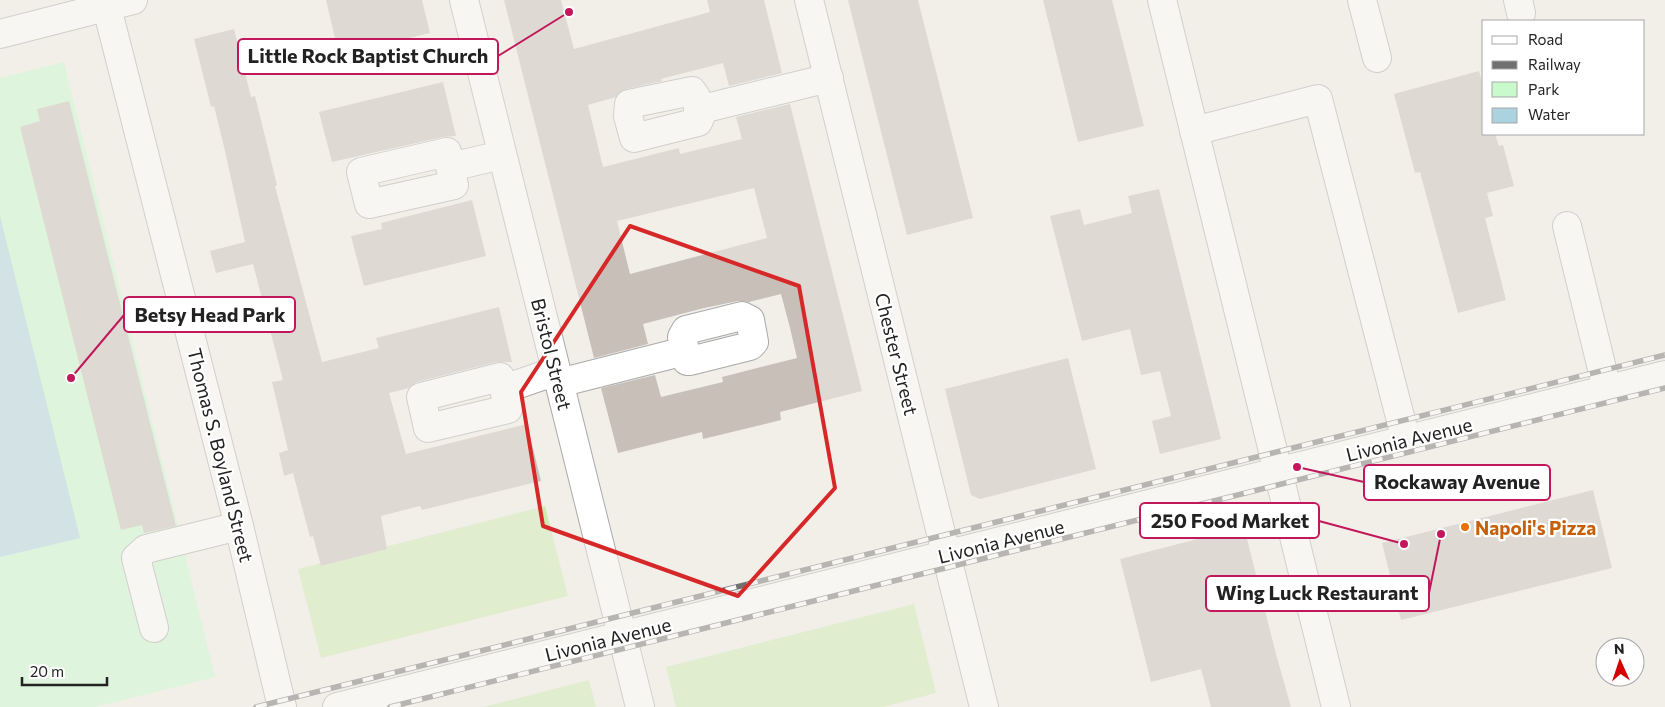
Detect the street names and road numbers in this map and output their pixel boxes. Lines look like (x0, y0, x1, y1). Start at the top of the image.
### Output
street label: Chester Street (871, 291, 923, 418)
street label: Bristol Street (527, 296, 577, 413)
street label: Thomas S. Boyland Street (183, 346, 259, 565)
street label: Livonia Avenue (1344, 412, 1474, 466)
street label: Livonia Avenue (936, 514, 1066, 568)
street label: Livonia Avenue (543, 612, 673, 666)

